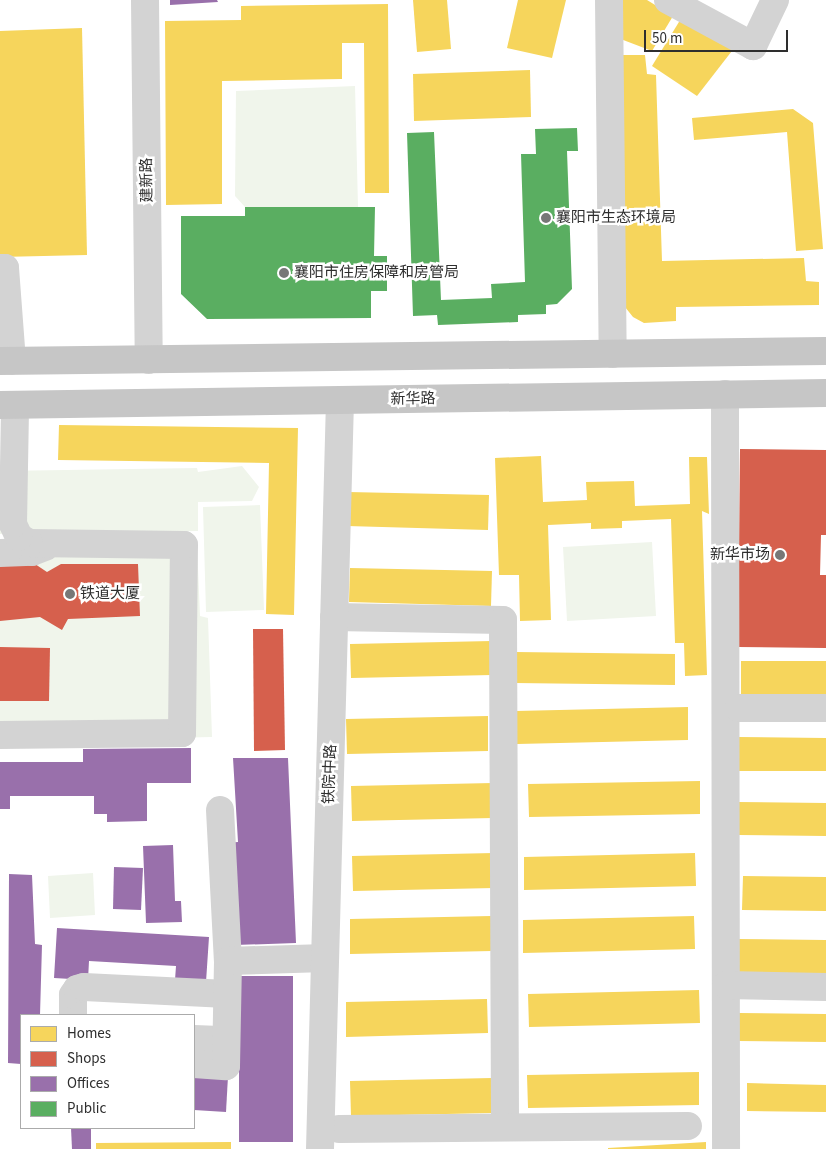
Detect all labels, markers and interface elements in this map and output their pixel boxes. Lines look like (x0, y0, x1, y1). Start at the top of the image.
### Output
scale bar (646, 20, 790, 52)
text: 50 m (652, 28, 682, 49)
street label: 建新路 (138, 157, 156, 203)
place label: 襄阳市生态环境局 (556, 209, 676, 227)
marker: 襄阳市生态环境局 (540, 212, 552, 224)
place label: 襄阳市住房保障和房管局 (294, 264, 459, 282)
marker: 襄阳市住房保障和房管局 (278, 267, 290, 279)
street label: 新华路 (390, 390, 436, 408)
place label: 新华市场 (710, 546, 770, 564)
marker: 新华市场 (774, 549, 786, 561)
place label: 铁道大厦 (80, 585, 140, 603)
marker: 铁道大厦 (64, 588, 76, 600)
street label: 铁院中路 (320, 744, 340, 804)
legend (20, 1014, 195, 1129)
text: Homes (67, 1023, 111, 1044)
text: Shops (67, 1048, 106, 1069)
text: Offices (67, 1073, 110, 1094)
text: Public (67, 1098, 106, 1119)

